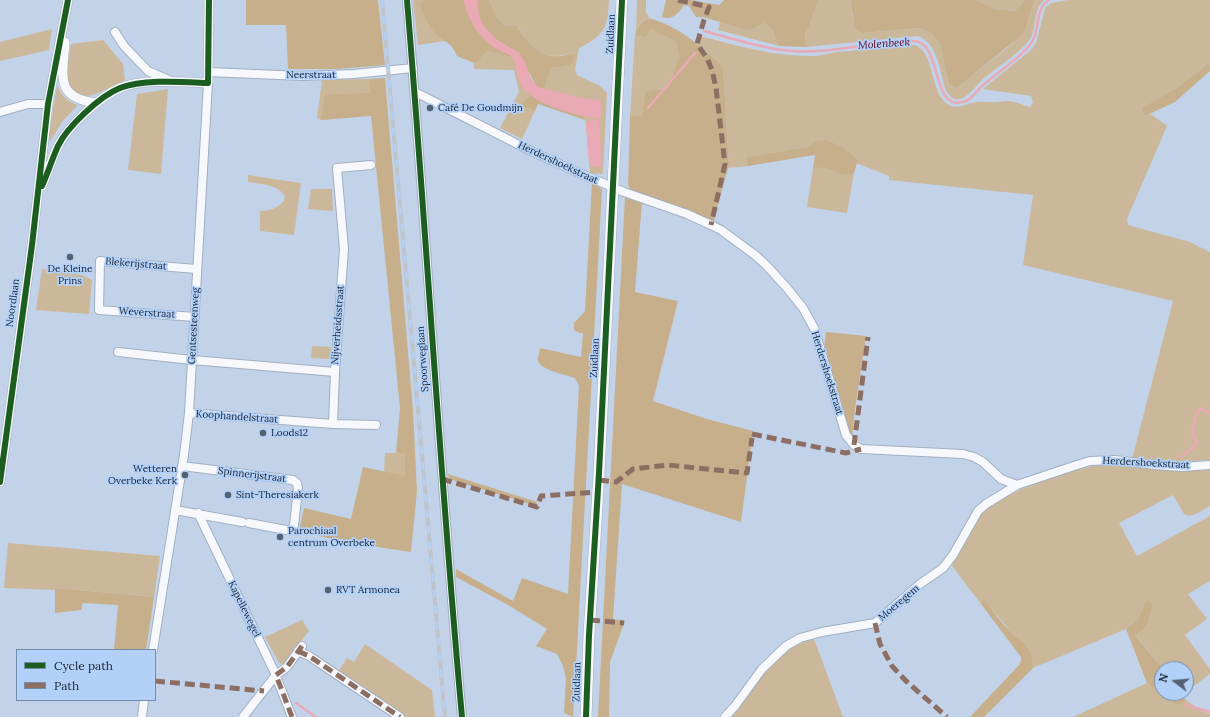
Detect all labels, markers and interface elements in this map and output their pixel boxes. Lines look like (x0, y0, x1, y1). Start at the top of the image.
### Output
street label: Zuidlaan (604, 14, 618, 54)
water label: Molenbeek (857, 36, 911, 52)
street label: Neerstraat (286, 69, 336, 81)
place label: Café De Goudmijn (438, 102, 523, 114)
marker: Café De Goudmijn (425, 103, 435, 113)
street label: Herdershoekstraat (516, 139, 600, 187)
marker: De Kleine Prins (65, 252, 75, 262)
street label: Blekerijstraat (105, 255, 167, 273)
place label: De Kleine Prins (48, 263, 92, 286)
street label: Noordlaan (4, 278, 22, 328)
street label: Nijverheidsstraat (329, 285, 347, 365)
street label: Gentsesteenweg (186, 287, 202, 365)
street label: Weverstraat (118, 305, 176, 321)
street label: Spoorweglaan (415, 326, 431, 392)
street label: Herdershoekstraat (809, 330, 845, 416)
street label: Zuidlaan (588, 338, 602, 378)
street label: Koophandelstraat (195, 408, 279, 426)
place label: Loods12 (271, 427, 308, 439)
marker: Loods12 (258, 428, 268, 438)
street label: Herdershoekstraat (1102, 455, 1190, 471)
place label: Wetteren Overbeke Kerk (108, 463, 177, 486)
street label: Spinnerijstraat (217, 465, 287, 485)
marker: Wetteren Overbeke Kerk (180, 470, 190, 480)
place label: Sint-Theresiakerk (236, 489, 319, 501)
marker: Sint-Theresiakerk (223, 490, 233, 500)
place label: Parochiaal centrum Overbeke (288, 525, 375, 548)
marker: Parochiaal centrum Overbeke (275, 532, 285, 542)
street label: Kapellewegel (225, 579, 263, 639)
street label: Moeregem (876, 582, 922, 624)
place label: RVT Armonea (336, 584, 400, 596)
marker: RVT Armonea (323, 585, 333, 595)
legend (16, 649, 156, 701)
text: Cycle path (54, 658, 113, 673)
north arrow (1154, 661, 1194, 701)
street label: Zuidlaan (570, 662, 584, 702)
text: N (1156, 672, 1171, 684)
text: Path (54, 678, 79, 693)

